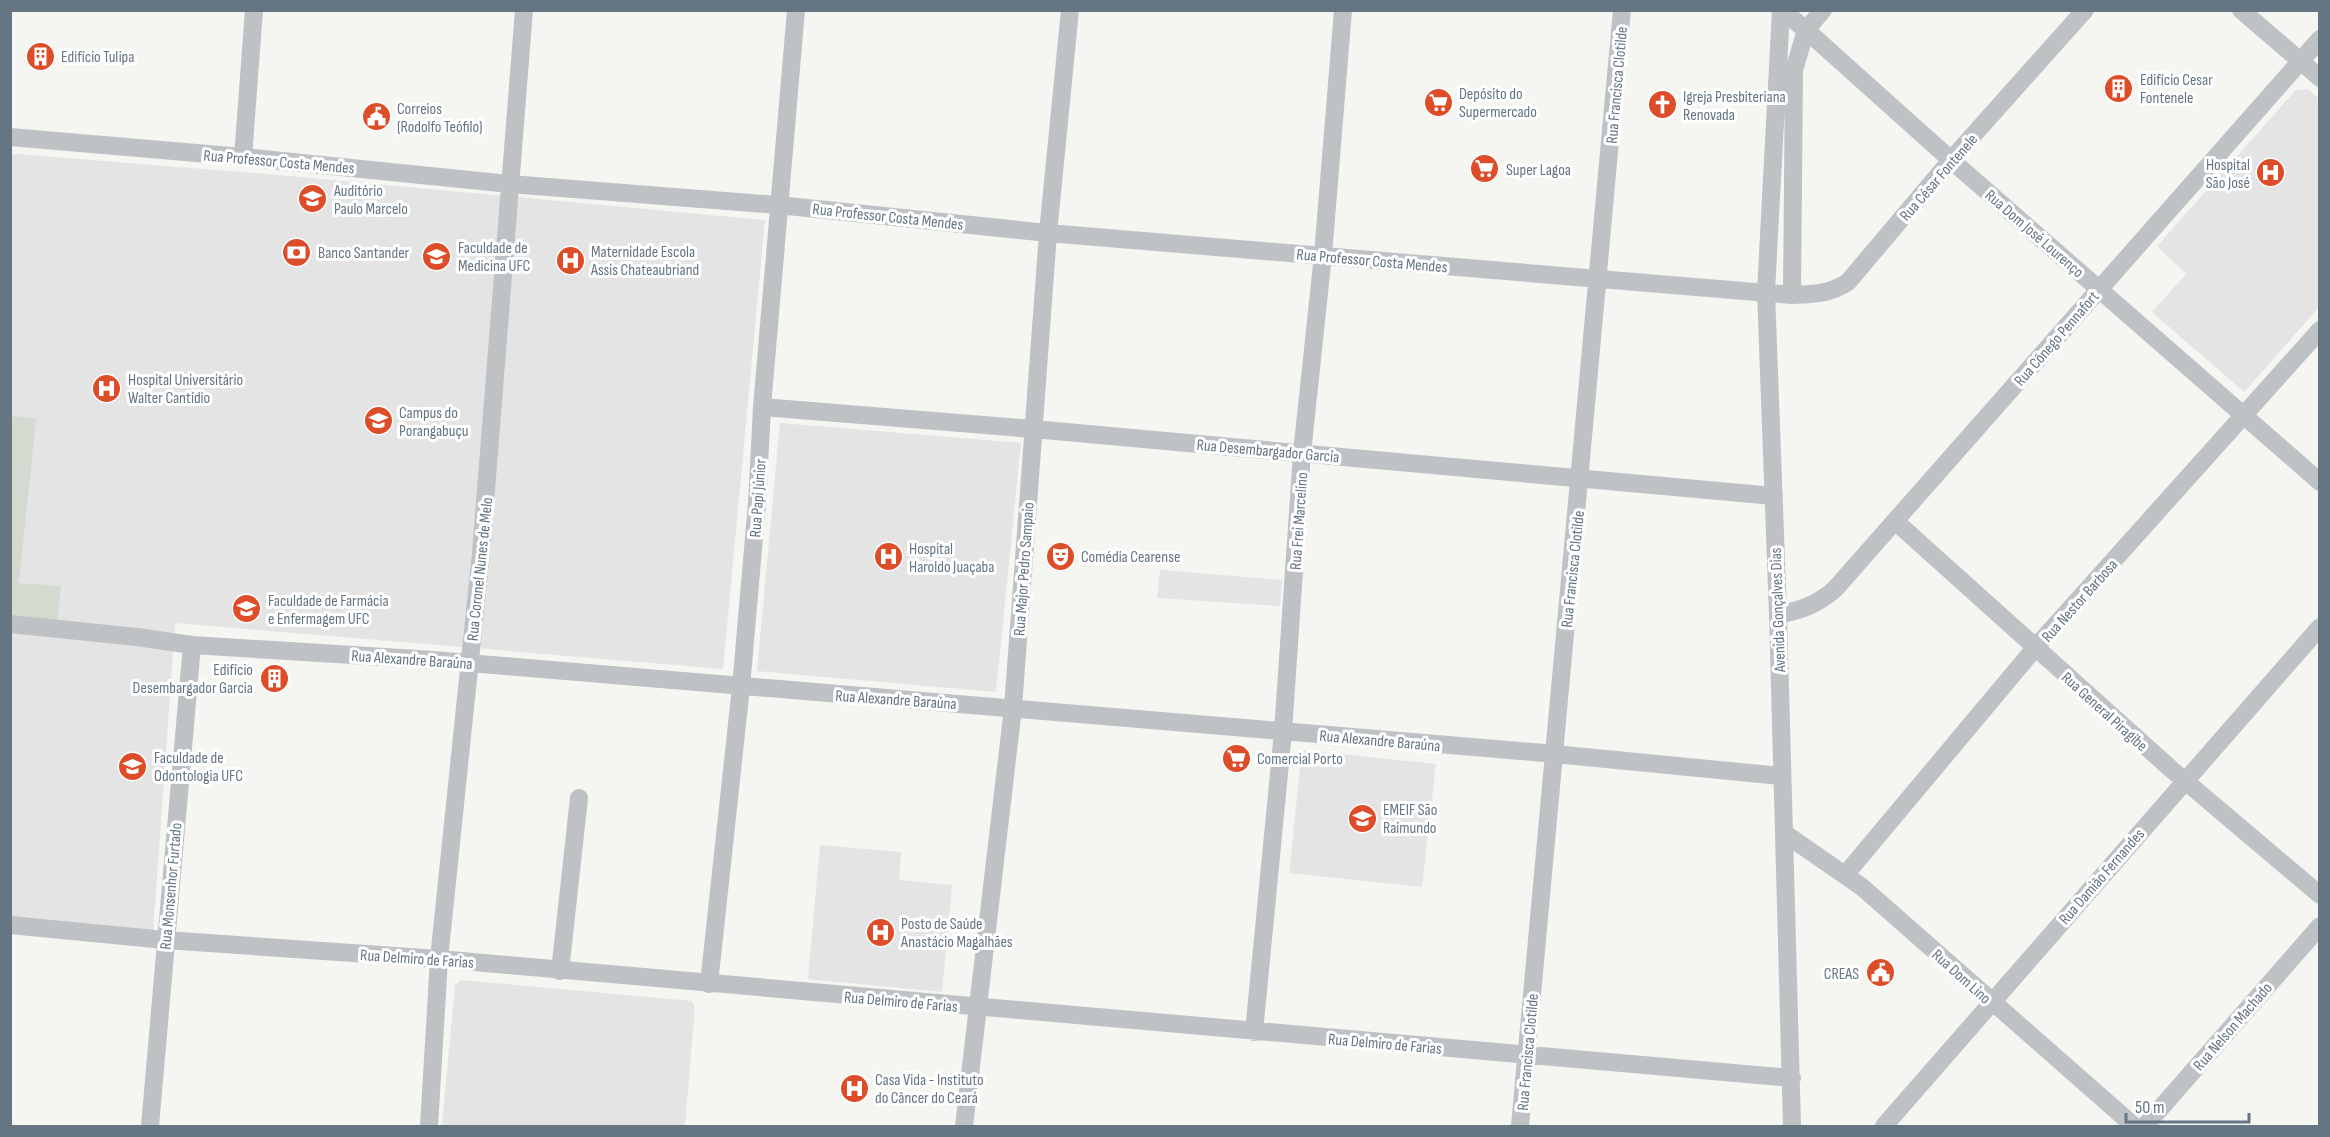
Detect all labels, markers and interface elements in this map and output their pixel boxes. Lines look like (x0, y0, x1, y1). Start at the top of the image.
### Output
street label: Rua Francisca Clotilde (1603, 26, 1632, 144)
building icon: Edifício Tulipa (24, 40, 56, 72)
place label: Edifício Tulipa (61, 48, 134, 67)
place label: Edifício Cesar Fontenele (2140, 71, 2213, 108)
building icon: Edifício Cesar Fontenele (2103, 72, 2135, 104)
place label: Depósito do Supermercado (1459, 85, 1537, 122)
supermarket icon: Depósito do Supermercado (1422, 86, 1454, 118)
place label: Igreja Presbiteriana Renovada (1683, 88, 1786, 125)
church icon: Igreja Presbiteriana Renovada (1646, 89, 1678, 121)
place label: Correios (Rodolfo Teófilo) (397, 100, 483, 137)
public building icon: Correios (Rodolfo Teófilo) (360, 101, 392, 133)
street label: Rua César Fontenele (1896, 131, 1982, 225)
street label: Rua Professor Costa Mendes (203, 146, 355, 179)
supermarket icon: Super Lagoa (1469, 153, 1501, 185)
place label: Hospital São José (2206, 156, 2250, 193)
hospital icon: Hospital São José (2255, 157, 2287, 189)
place label: Super Lagoa (1506, 161, 1571, 180)
place label: Auditório Paulo Marcelo (333, 182, 408, 219)
school or university icon: Auditório Paulo Marcelo (297, 183, 329, 215)
street label: Rua Dom José Lourenço (1981, 186, 2087, 282)
street label: Rua Professor Costa Mendes (812, 200, 964, 235)
bank icon: Banco Santander (281, 236, 313, 268)
place label: Faculdade de Medicina UFC (458, 239, 531, 276)
school or university icon: Faculdade de Medicina UFC (421, 240, 453, 272)
place label: Maternidade Escola Assis Chateaubriand (590, 243, 699, 280)
place label: Banco Santander (318, 244, 410, 263)
hospital icon: Maternidade Escola Assis Chateaubriand (554, 244, 586, 276)
street label: Rua Professor Costa Mendes (1296, 245, 1448, 278)
street label: Rua Cônego Pennafort (2011, 288, 2104, 390)
place label: Hospital Universitário Walter Cantídio (128, 371, 243, 408)
hospital icon: Hospital Universitário Walter Cantídio (91, 372, 123, 404)
place label: Campus do Porangabuçu (399, 404, 469, 441)
school or university icon: Campus do Porangabuçu (362, 405, 394, 437)
street label: Rua Desembargador Garcia (1196, 436, 1340, 467)
street label: Rua Papi Júnior (746, 458, 771, 538)
street label: Rua Frei Marcelino (1287, 472, 1312, 570)
street label: Rua Coronel Nunes de Melo (463, 496, 497, 642)
street label: Rua Major Pedro Sampaio (1010, 502, 1039, 637)
street label: Rua Francisca Clotilde (1558, 510, 1589, 629)
place label: Hospital Haroldo Juaçaba (909, 540, 994, 577)
theatre icon: Comédia Cearense (1044, 540, 1076, 572)
hospital icon: Hospital Haroldo Juaçaba (872, 541, 904, 573)
street label: Avenida Gonçalves Dias (1767, 547, 1790, 674)
place label: Comédia Cearense (1081, 548, 1180, 567)
street label: Rua Nestor Barbosa (2038, 556, 2122, 646)
place label: Faculdade de Farmácia e Enfermagem UFC (268, 592, 389, 629)
school or university icon: Faculdade de Farmácia e Enfermagem UFC (231, 593, 263, 625)
street label: Rua Alexandre Baraúna (351, 647, 473, 674)
place label: Edifício Desembargador Garcia (133, 661, 253, 698)
building icon: Edifício Desembargador Garcia (258, 662, 290, 694)
street label: Rua General Piragibe (2057, 669, 2151, 756)
street label: Rua Alexandre Baraúna (835, 687, 957, 714)
street label: Rua Alexandre Baraúna (1319, 727, 1441, 756)
supermarket icon: Comercial Porto (1220, 742, 1252, 774)
place label: Faculdade de Odontologia UFC (154, 749, 243, 786)
school or university icon: Faculdade de Odontologia UFC (117, 750, 149, 782)
place label: Comercial Porto (1257, 750, 1343, 769)
place label: EMEIF São Raimundo (1383, 801, 1437, 838)
school or university icon: EMEIF São Raimundo (1346, 802, 1378, 834)
street label: Rua Monsenhor Furtado (156, 822, 187, 950)
street label: Rua Damião Fernandes (2055, 825, 2149, 929)
place label: Posto de Saúde Anastácio Magalhães (900, 915, 1013, 952)
hospital icon: Posto de Saúde Anastácio Magalhães (864, 916, 896, 948)
street label: Rua Delmiro de Farias (359, 946, 475, 973)
street label: Rua Dom Lino (1928, 946, 1994, 1008)
public building icon: CREAS (1864, 957, 1896, 989)
place label: CREAS (1824, 965, 1859, 984)
street label: Rua Nelson Machado (2190, 979, 2277, 1075)
street label: Rua Delmiro de Farias (843, 988, 959, 1017)
street label: Rua Francisca Clotilde (1514, 993, 1543, 1111)
street label: Rua Delmiro de Farias (1327, 1030, 1443, 1059)
place label: Casa Vida - Instituto do Câncer do Ceará (875, 1071, 984, 1108)
hospital icon: Casa Vida - Instituto do Câncer do Ceará (838, 1072, 870, 1104)
scale bar (2126, 1086, 2249, 1124)
text: 50 m (2135, 1097, 2165, 1118)

